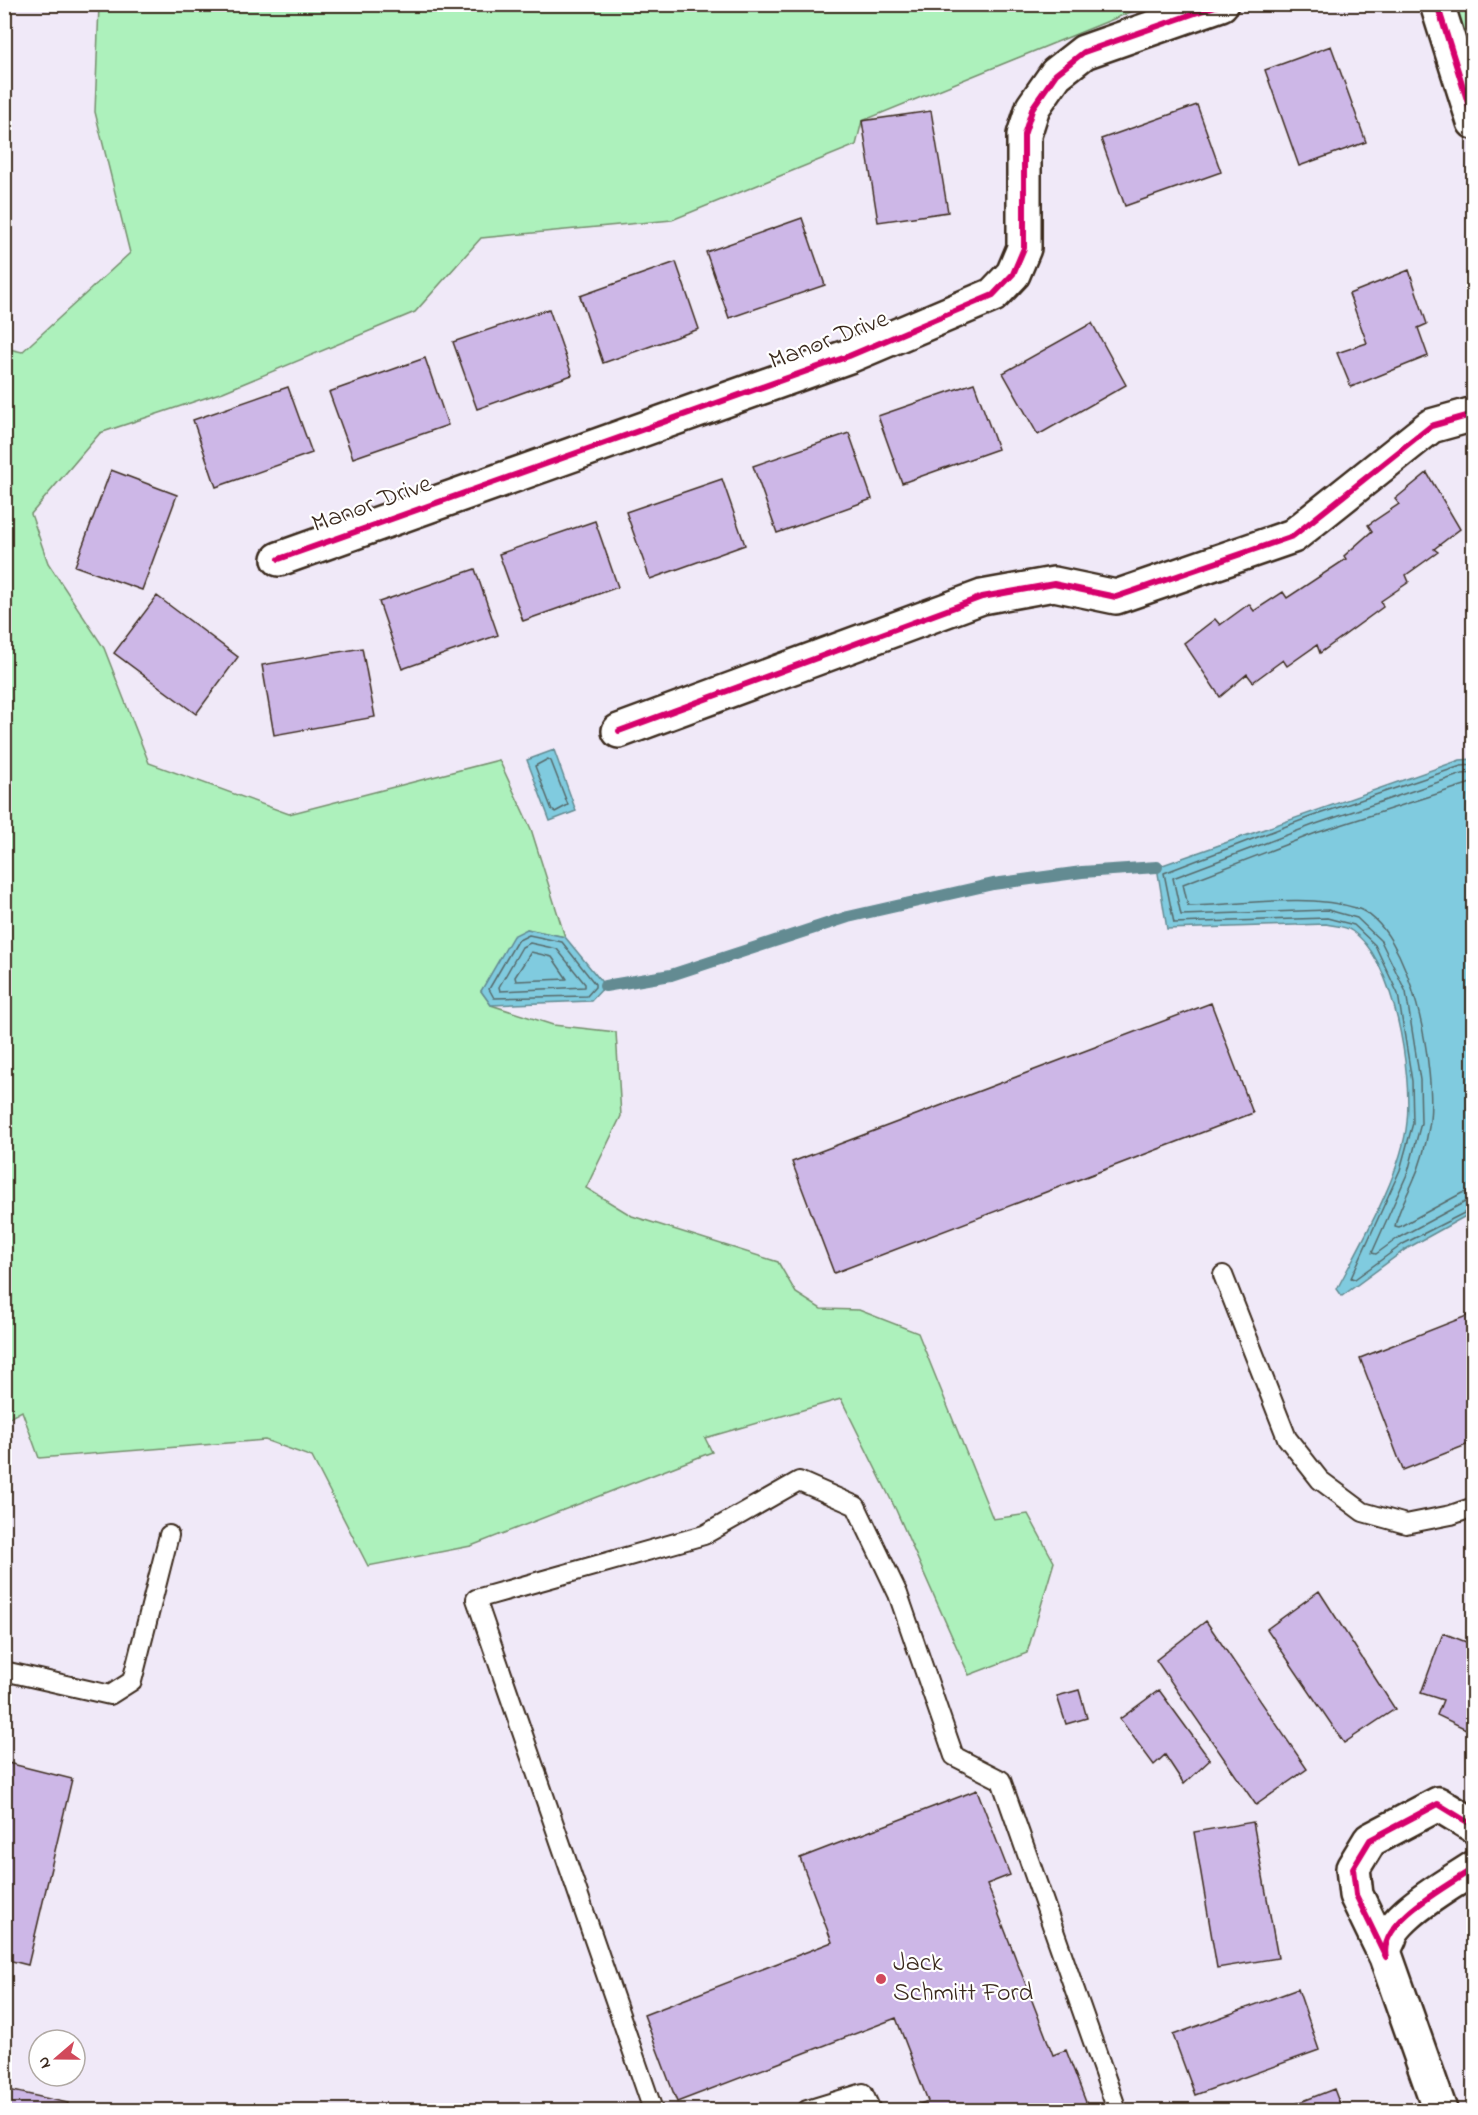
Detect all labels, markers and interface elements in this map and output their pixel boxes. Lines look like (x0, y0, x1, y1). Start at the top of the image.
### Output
street label: Manor Drive (764, 301, 894, 381)
street label: Manor Drive (307, 466, 438, 544)
place label: Jack Schmitt Ford (893, 1945, 1034, 2013)
marker: Jack Schmitt Ford (874, 1972, 888, 1986)
north arrow (27, 2028, 87, 2088)
text: N (32, 2053, 58, 2072)

